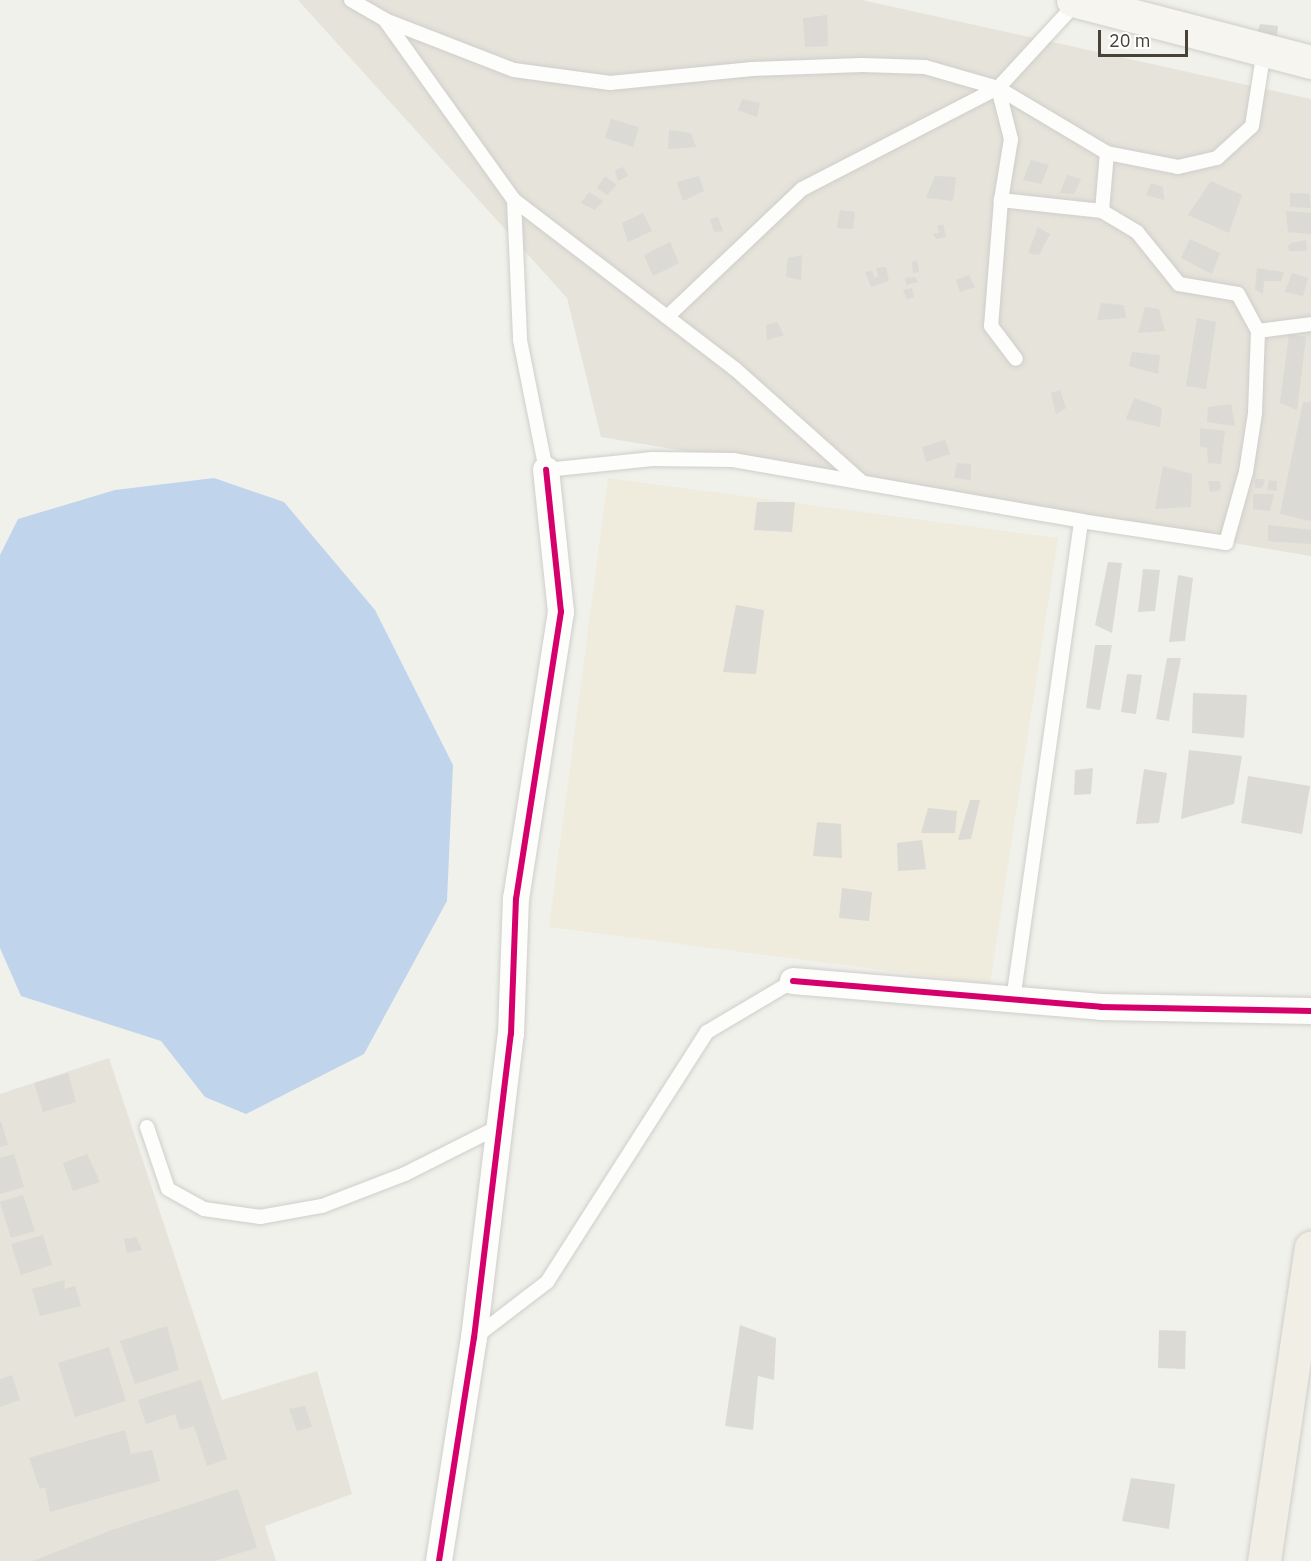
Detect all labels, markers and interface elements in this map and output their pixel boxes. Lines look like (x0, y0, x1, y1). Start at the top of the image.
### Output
scale bar (1101, 18, 1191, 56)
text: 20 m (1109, 29, 1151, 52)

